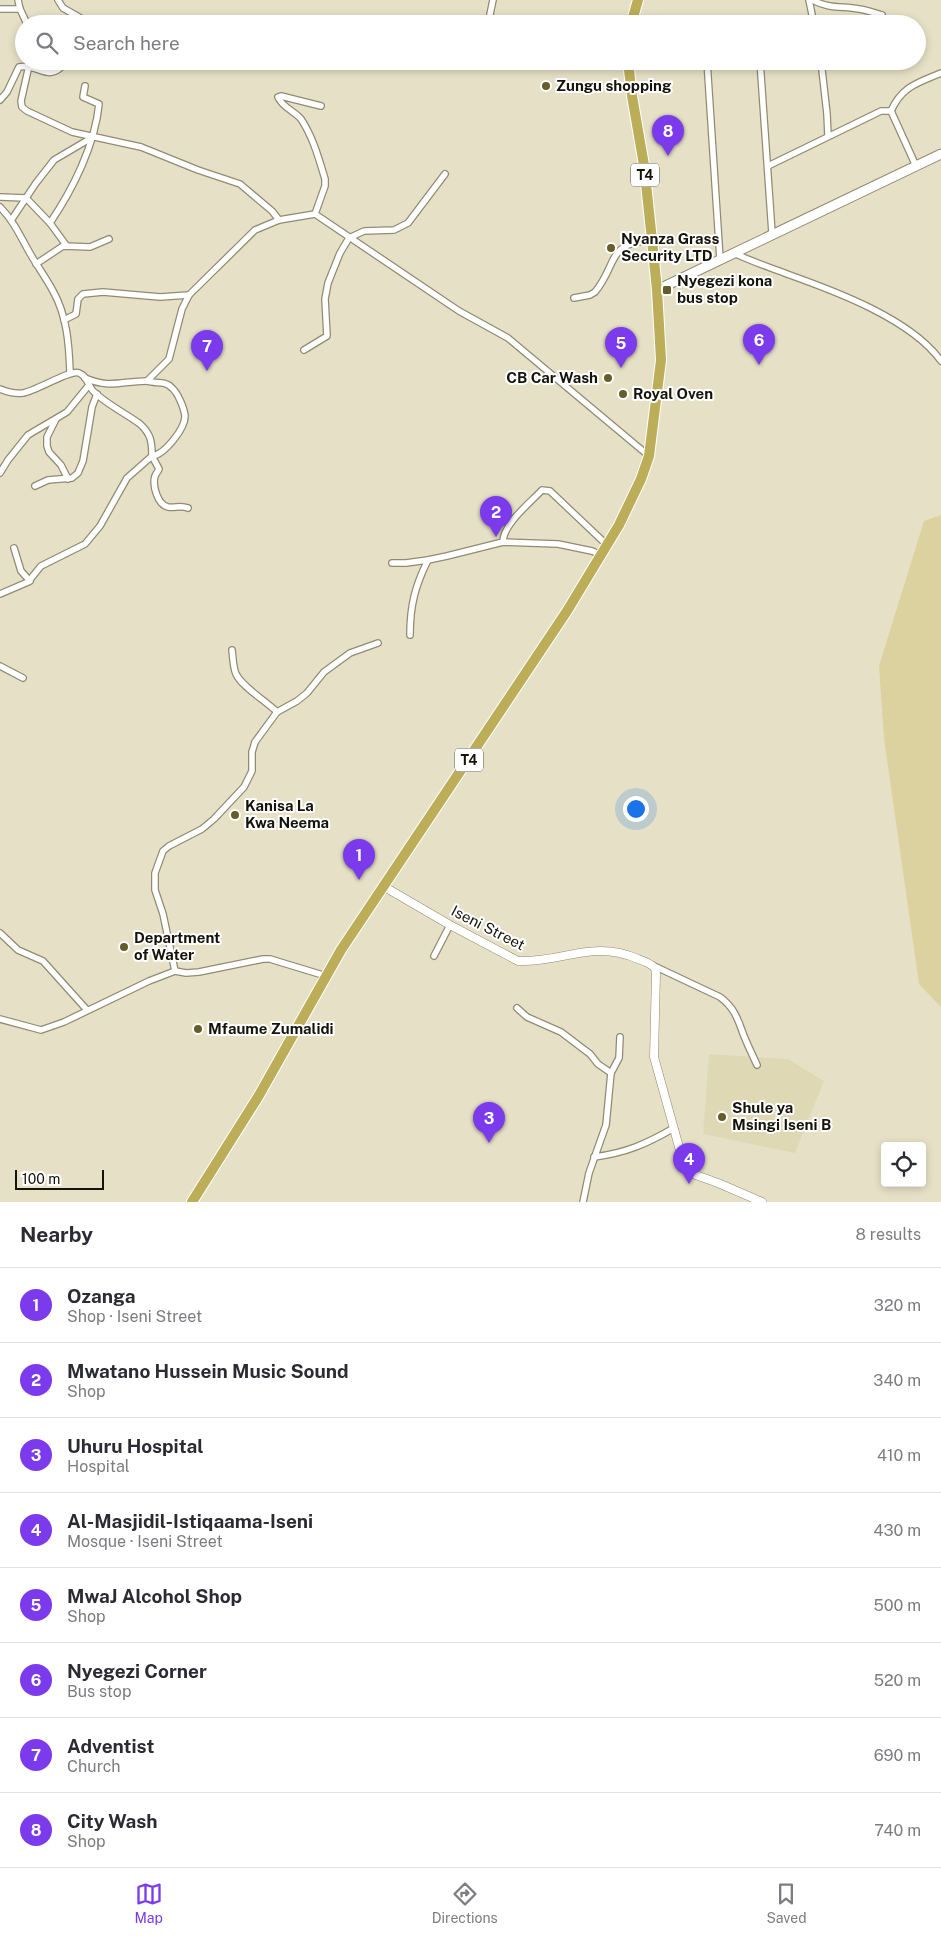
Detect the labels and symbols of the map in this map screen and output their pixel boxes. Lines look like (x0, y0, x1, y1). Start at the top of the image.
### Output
place label: Zungu shopping (556, 77, 672, 94)
marker: Zungu shopping (540, 80, 552, 92)
pin: 8 (652, 115, 684, 156)
road number: T4 (631, 164, 659, 186)
place label: Nyanza Grass Security LTD (621, 230, 719, 264)
marker: Nyanza Grass Security LTD (605, 242, 617, 254)
place label: Nyegezi kona bus stop (677, 272, 772, 306)
marker: Nyegezi kona bus stop (661, 284, 673, 296)
pin: 6 (743, 324, 775, 365)
pin: 5 (605, 327, 637, 368)
pin: 7 (191, 330, 223, 371)
place label: CB Car Wash (506, 369, 598, 386)
marker: CB Car Wash (602, 372, 614, 384)
place label: Royal Oven (633, 385, 713, 402)
marker: Royal Oven (617, 388, 629, 400)
pin: 2 (480, 496, 512, 537)
road number: T4 (455, 748, 483, 772)
your location (623, 796, 649, 822)
place label: Kanisa La Kwa Neema (245, 797, 329, 831)
marker: Kanisa La Kwa Neema (229, 809, 241, 821)
pin: 1 (343, 839, 375, 880)
street label: Iseni Street (449, 902, 528, 953)
place label: Department of Water (134, 929, 220, 963)
marker: Department of Water (118, 941, 130, 953)
place label: Mfaume Zumalidi (208, 1020, 334, 1037)
marker: Mfaume Zumalidi (192, 1023, 204, 1035)
place label: Shule ya Msingi Iseni B (732, 1099, 831, 1133)
pin: 3 (473, 1102, 505, 1143)
marker: Shule ya Msingi Iseni B (716, 1111, 728, 1123)
pin: 4 (673, 1143, 705, 1184)
scale bar (15, 1167, 104, 1190)

